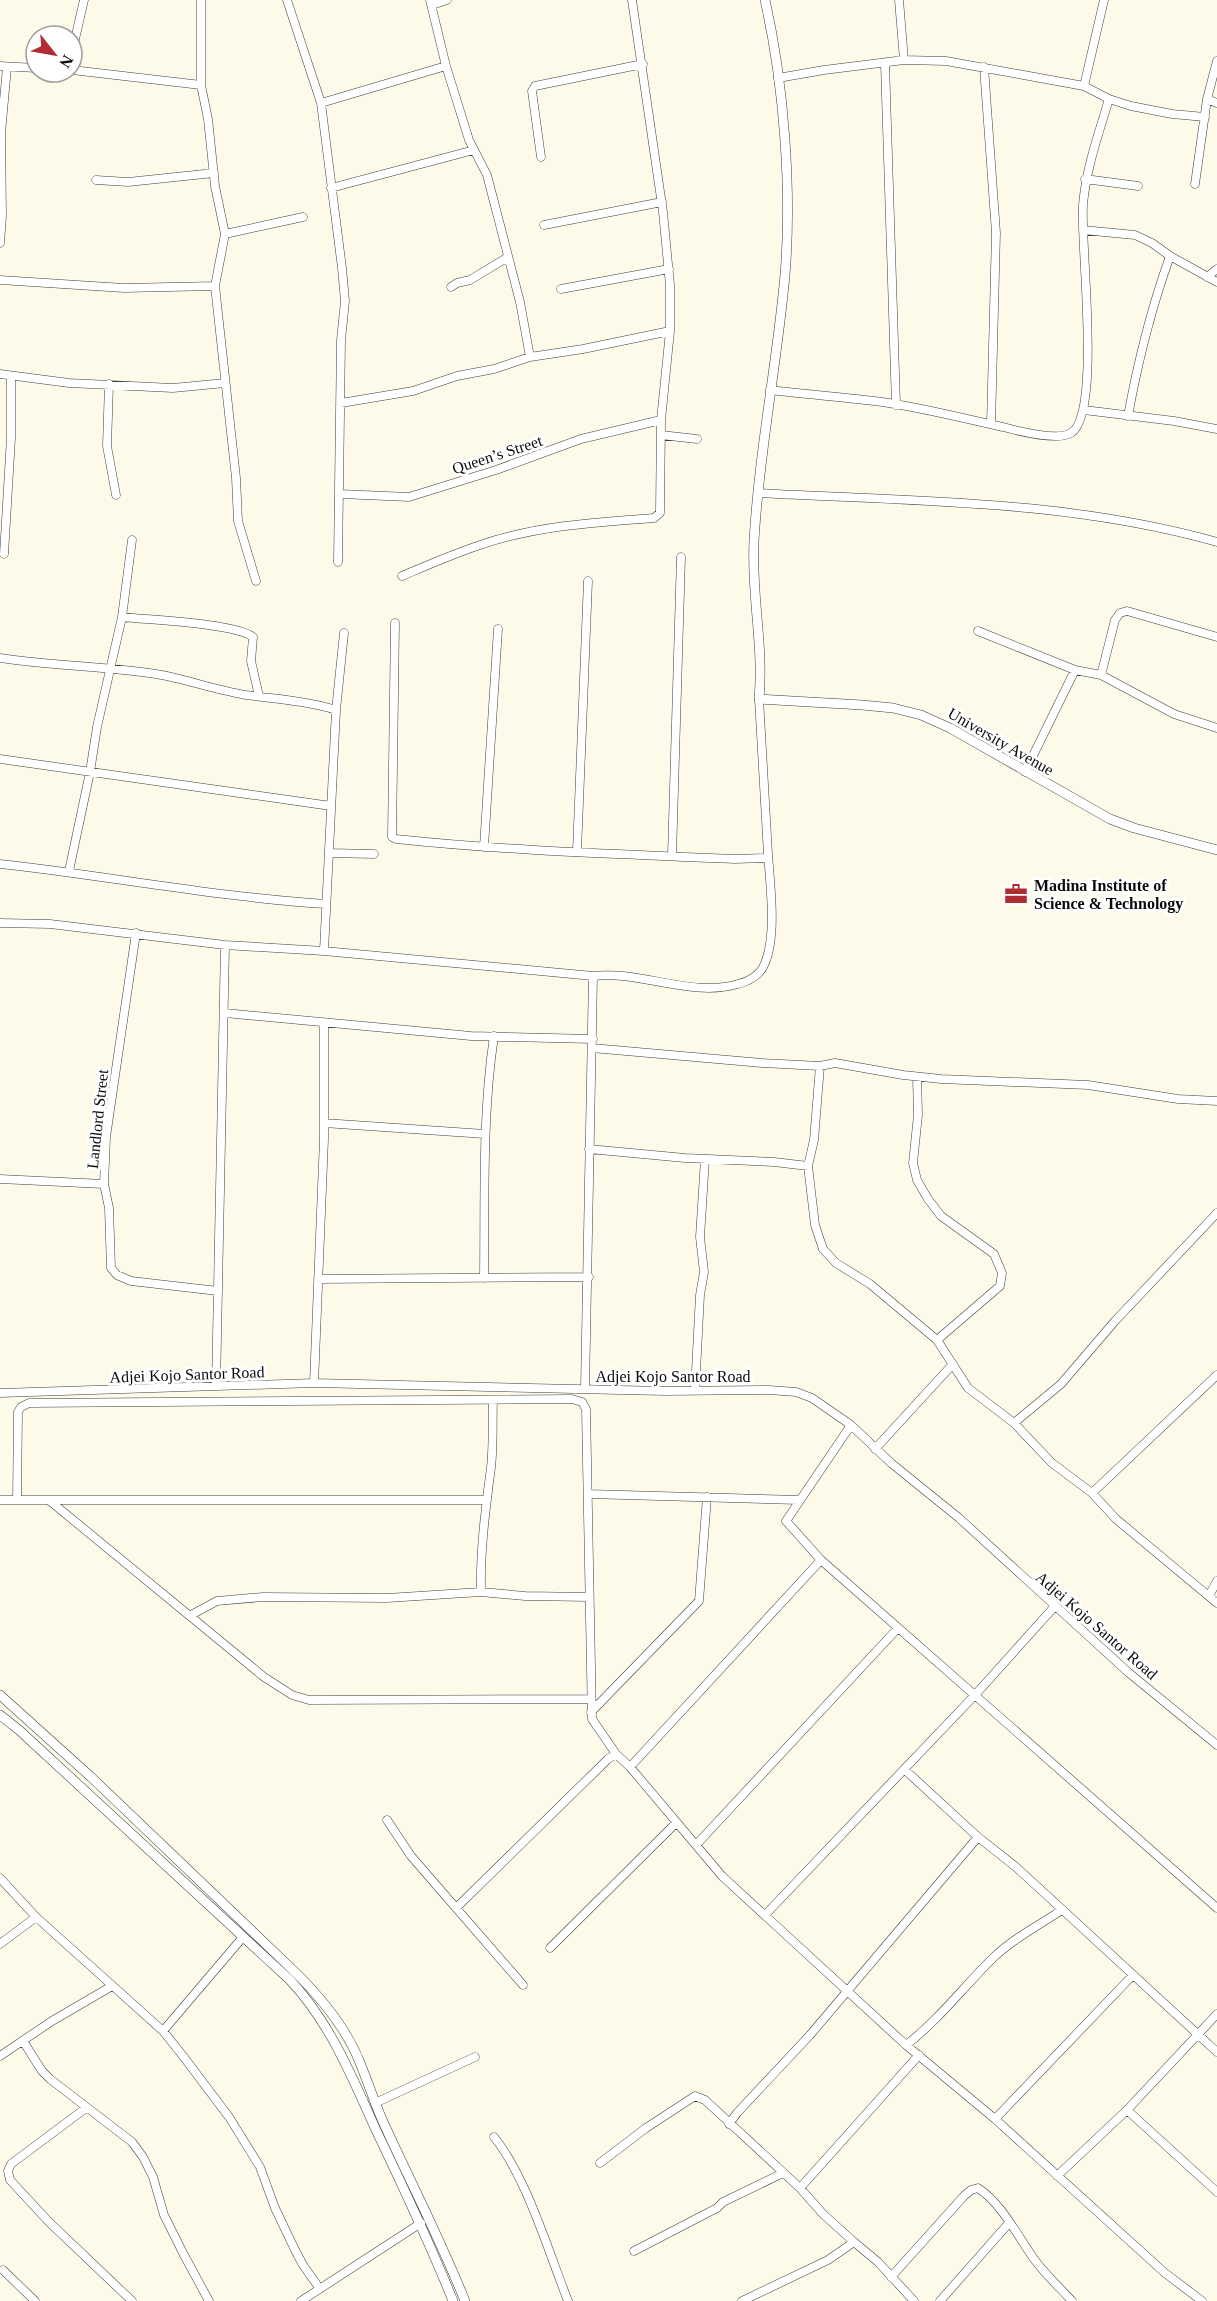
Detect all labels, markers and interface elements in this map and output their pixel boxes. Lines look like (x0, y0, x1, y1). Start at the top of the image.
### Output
north arrow (24, 24, 84, 84)
text: N (56, 52, 77, 71)
street label: Queen’s Street (450, 432, 545, 477)
street label: University Avenue (944, 704, 1057, 779)
place label: Madina Institute of Science & Technology (1034, 877, 1183, 913)
office icon: Madina Institute of Science & Technology (1003, 881, 1029, 907)
street label: Landlord Street (84, 1068, 111, 1170)
street label: Adjei Kojo Santor Road (109, 1363, 265, 1387)
street label: Adjei Kojo Santor Road (595, 1368, 751, 1386)
street label: Adjei Kojo Santor Road (1032, 1568, 1161, 1683)

